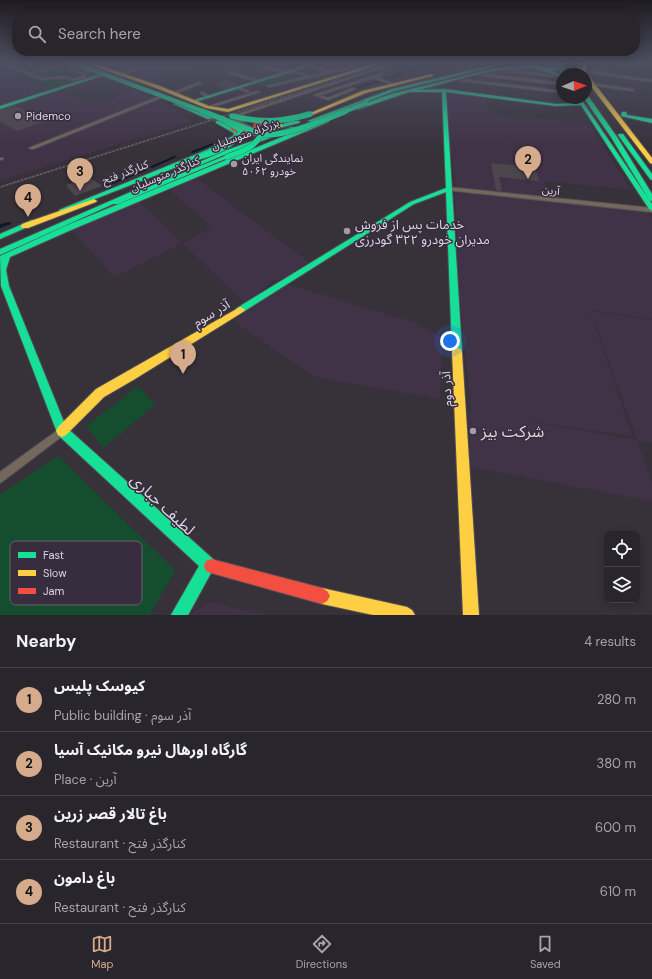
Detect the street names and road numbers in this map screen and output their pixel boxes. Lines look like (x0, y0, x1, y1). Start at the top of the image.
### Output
street label: بزرگراه متوسلیان (209, 115, 281, 153)
street label: کنارگذر متوسلیان (128, 153, 202, 195)
street label: کنارگذر فتح (100, 157, 151, 188)
street label: آرین (541, 182, 561, 198)
street label: آذر سوم (190, 295, 234, 332)
street label: آذر دوم (437, 369, 457, 407)
street label: لطیف جباری (126, 469, 199, 540)

